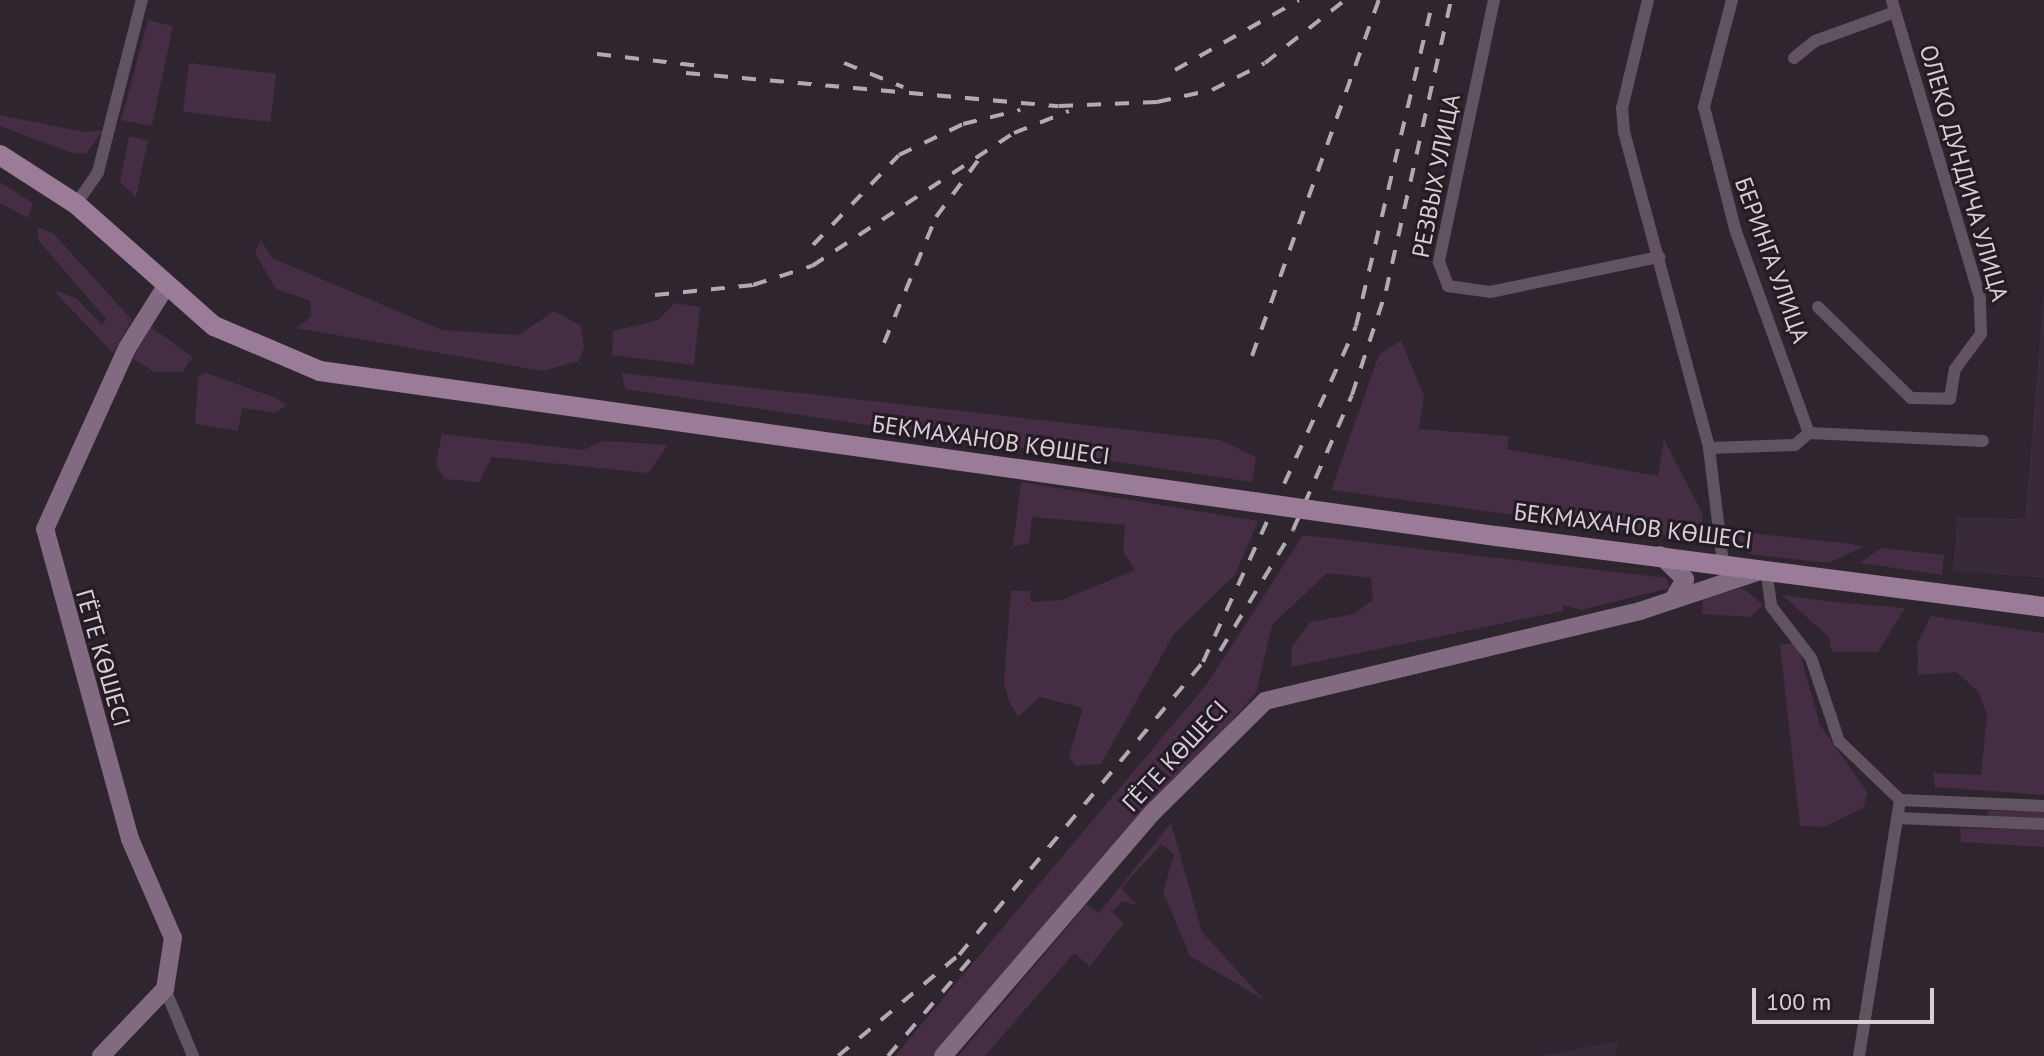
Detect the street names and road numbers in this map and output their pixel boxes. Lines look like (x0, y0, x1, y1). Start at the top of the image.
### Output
street label: ОЛЕКО ДУНДИЧА УЛИЦА (1913, 40, 2015, 306)
street label: РЕЗВЫХ УЛИЦА (1406, 91, 1466, 261)
street label: БЕРИНГА УЛИЦА (1728, 172, 1816, 348)
street label: БЕКМАХАНОВ КӨШЕСІ (870, 409, 1112, 471)
street label: БЕКМАХАНОВ КӨШЕСІ (1512, 497, 1754, 555)
street label: ГЁТЕ КӨШЕСІ (70, 586, 136, 730)
street label: ГЁТЕ КӨШЕСІ (1116, 695, 1234, 817)

